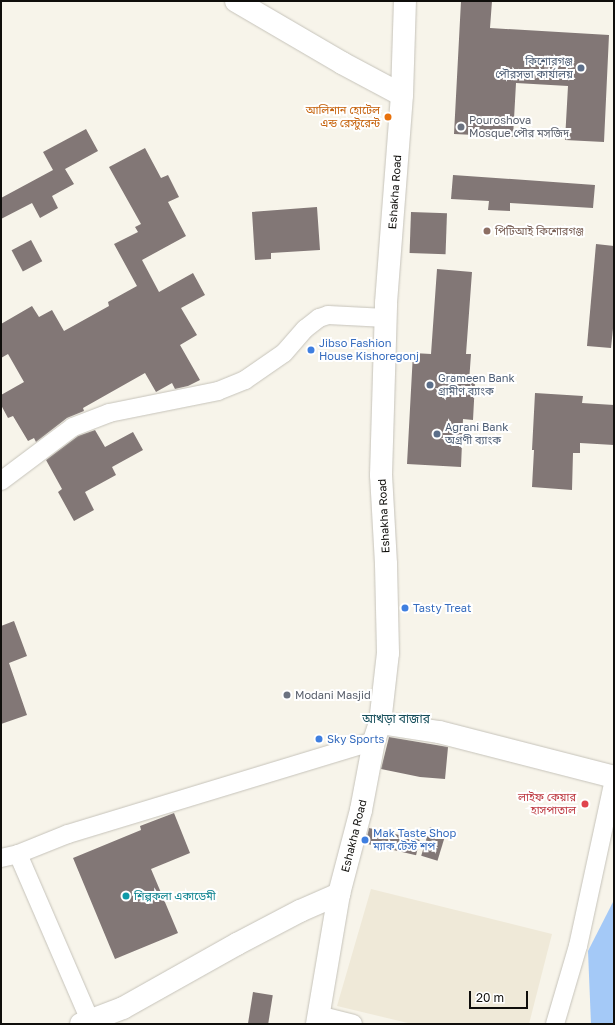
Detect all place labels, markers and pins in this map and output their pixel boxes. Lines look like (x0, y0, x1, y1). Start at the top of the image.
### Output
place label: কিশোরগঞ্জ পৌরসভা কার্যালয় (495, 55, 573, 81)
marker: কিশোরগঞ্জ পৌরসভা কার্যালয় (576, 63, 586, 73)
place label: আলিশান হোটেল এন্ড রেস্টুরেন্ট (306, 104, 380, 130)
marker: আলিশান হোটেল এন্ড রেস্টুরেন্ট (383, 112, 393, 122)
place label: Pouroshova Mosque পৌর মসজিদ (469, 114, 569, 140)
marker: Pouroshova Mosque পৌর মসজিদ (456, 122, 466, 132)
place label: পিটিআই কিশোরগঞ্জ (495, 224, 584, 238)
marker: পিটিআই কিশোরগঞ্জ (482, 226, 492, 236)
place label: Jibso Fashion House Kishoregonj (319, 337, 419, 363)
marker: Jibso Fashion House Kishoregonj (306, 345, 316, 355)
place label: Grameen Bank গ্রামীণ ব্যাংক (438, 372, 515, 398)
marker: Grameen Bank গ্রামীণ ব্যাংক (425, 380, 435, 390)
place label: Agrani Bank অগ্রণী ব্যাংক (445, 421, 508, 447)
marker: Agrani Bank অগ্রণী ব্যাংক (432, 429, 442, 439)
place label: Tasty Treat (413, 601, 471, 615)
marker: Tasty Treat (400, 603, 410, 613)
place label: Modani Masjid (295, 688, 371, 702)
marker: Modani Masjid (282, 690, 292, 700)
place label: Sky Sports (327, 732, 384, 746)
marker: Sky Sports (314, 734, 324, 744)
place label: লাইফ কেয়ার হাসপাতাল (518, 791, 576, 817)
marker: লাইফ কেয়ার হাসপাতাল (579, 798, 591, 810)
place label: Mak Taste Shop ম্যাক টেস্ট শপ (373, 827, 456, 853)
marker: Mak Taste Shop ম্যাক টেস্ট শপ (360, 835, 370, 845)
place label: শিল্পকলা একাডেমী (134, 889, 216, 903)
marker: শিল্পকলা একাডেমী (121, 891, 131, 901)

